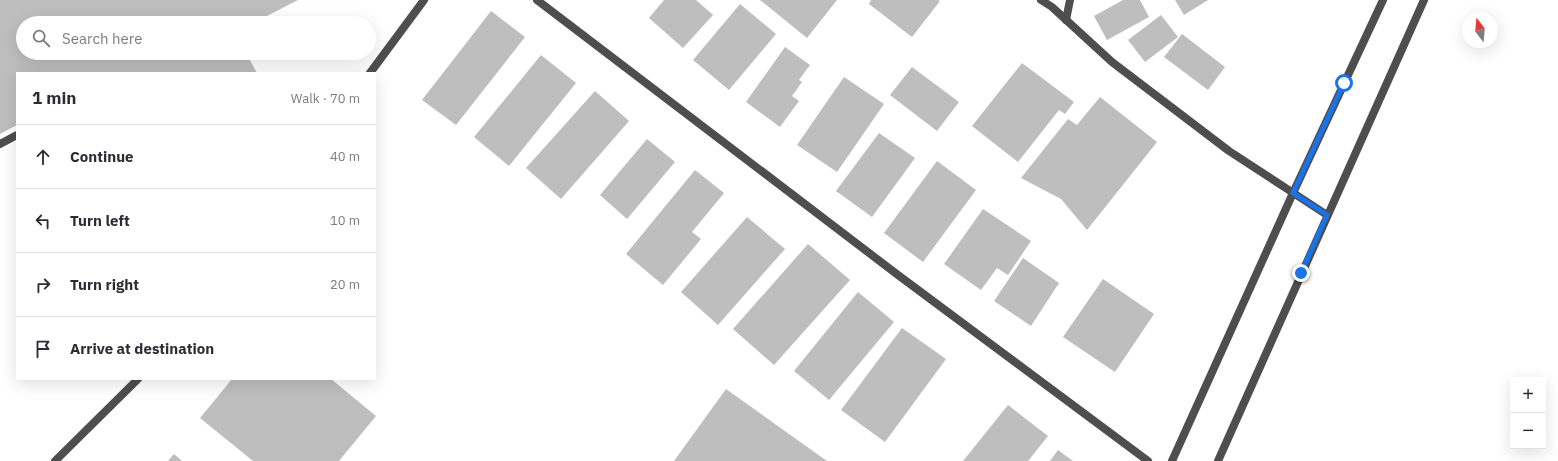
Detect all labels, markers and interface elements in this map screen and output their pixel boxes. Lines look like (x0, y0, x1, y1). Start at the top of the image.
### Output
north arrow (1462, 12, 1498, 48)
search box (16, 16, 376, 60)
icon: search (30, 27, 52, 49)
text: Search here (62, 29, 142, 48)
route start (1335, 74, 1353, 92)
text: 1 min (32, 87, 76, 109)
text: Walk · 70 m (291, 90, 360, 107)
icon: ahead (32, 146, 54, 168)
text: Continue (70, 147, 134, 166)
text: 40 m (330, 148, 360, 165)
icon: left (32, 210, 54, 232)
text: Turn left (70, 211, 130, 230)
text: 10 m (330, 212, 360, 229)
route end (1292, 264, 1310, 282)
icon: right (32, 274, 54, 296)
text: Turn right (70, 275, 139, 294)
text: 20 m (330, 276, 360, 293)
icon: arrive (32, 338, 54, 360)
text: Arrive at destination (70, 339, 214, 358)
map controls (1510, 377, 1546, 449)
button: + (1510, 377, 1546, 413)
button: − (1510, 413, 1546, 449)

